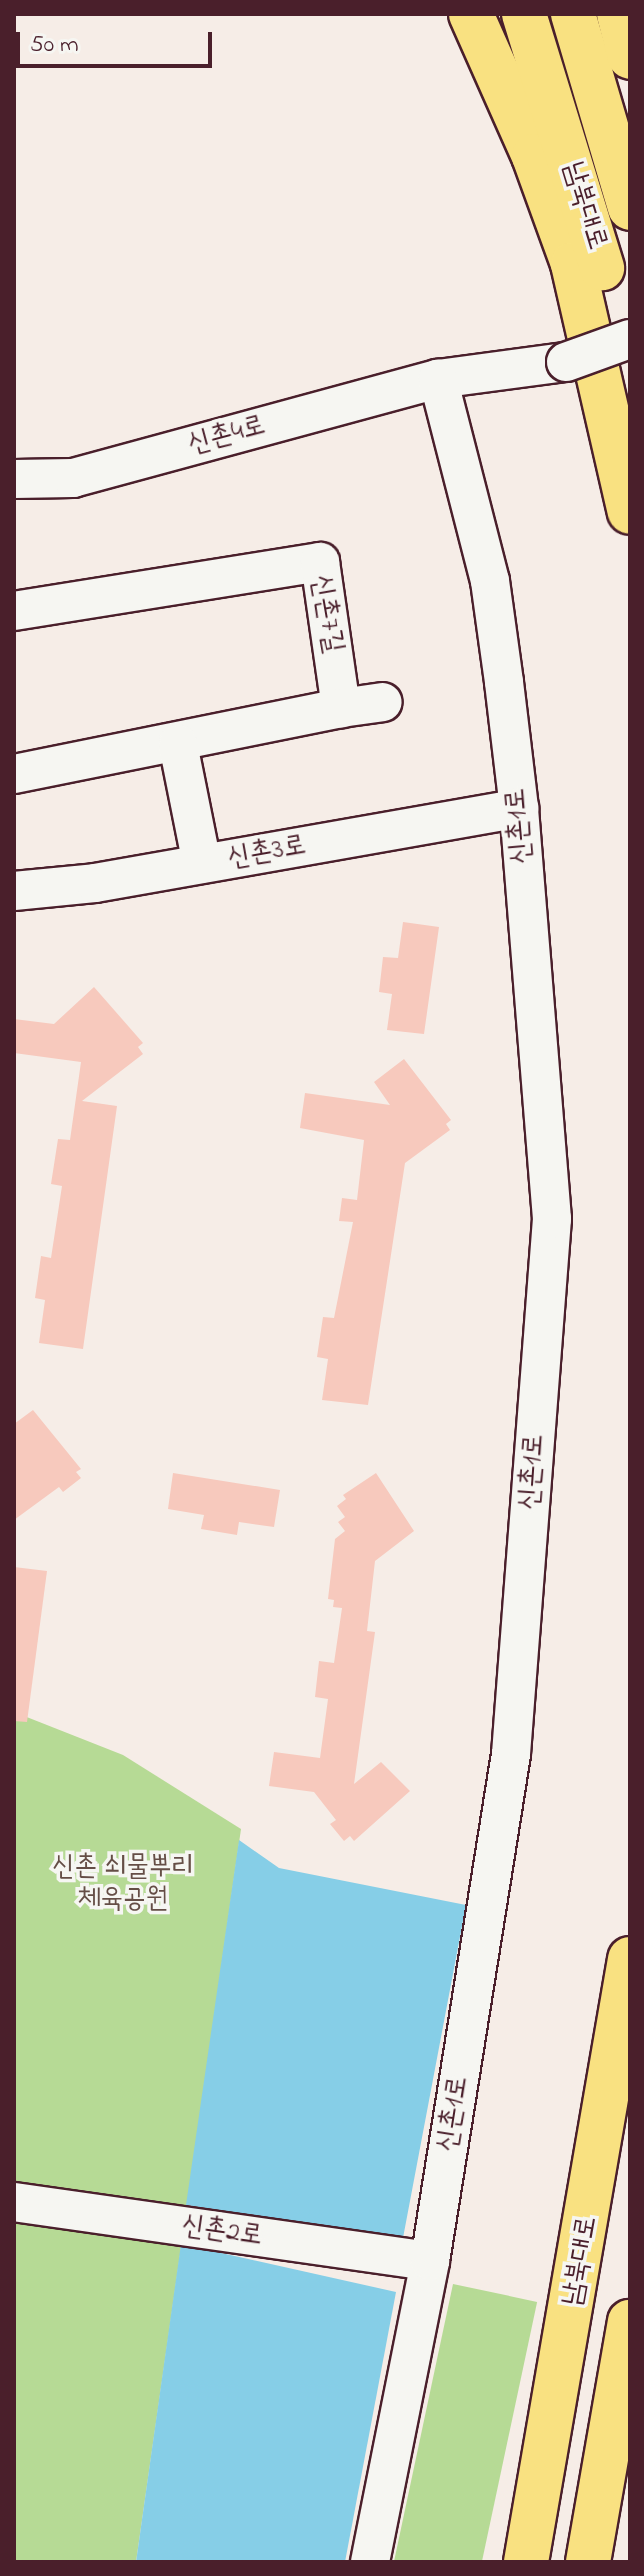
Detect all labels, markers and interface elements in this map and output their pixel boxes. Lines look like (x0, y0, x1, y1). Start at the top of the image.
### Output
scale bar (20, 16, 216, 66)
text: 50 m (30, 28, 79, 63)
street label: 남북대로 (555, 158, 613, 254)
street label: 신촌4로 (184, 410, 270, 462)
street label: 신촌7길 (303, 572, 349, 656)
street label: 신촌1로 (500, 786, 540, 866)
street label: 신촌3로 (225, 830, 309, 876)
street label: 신촌1로 (514, 1433, 552, 1511)
park label: 신촌 쇠물뿌리 체육공원 (52, 1851, 194, 1917)
street label: 신촌1로 (431, 2074, 477, 2154)
street label: 신촌2로 (179, 2210, 265, 2254)
street label: 남북대로 (557, 2214, 605, 2308)

